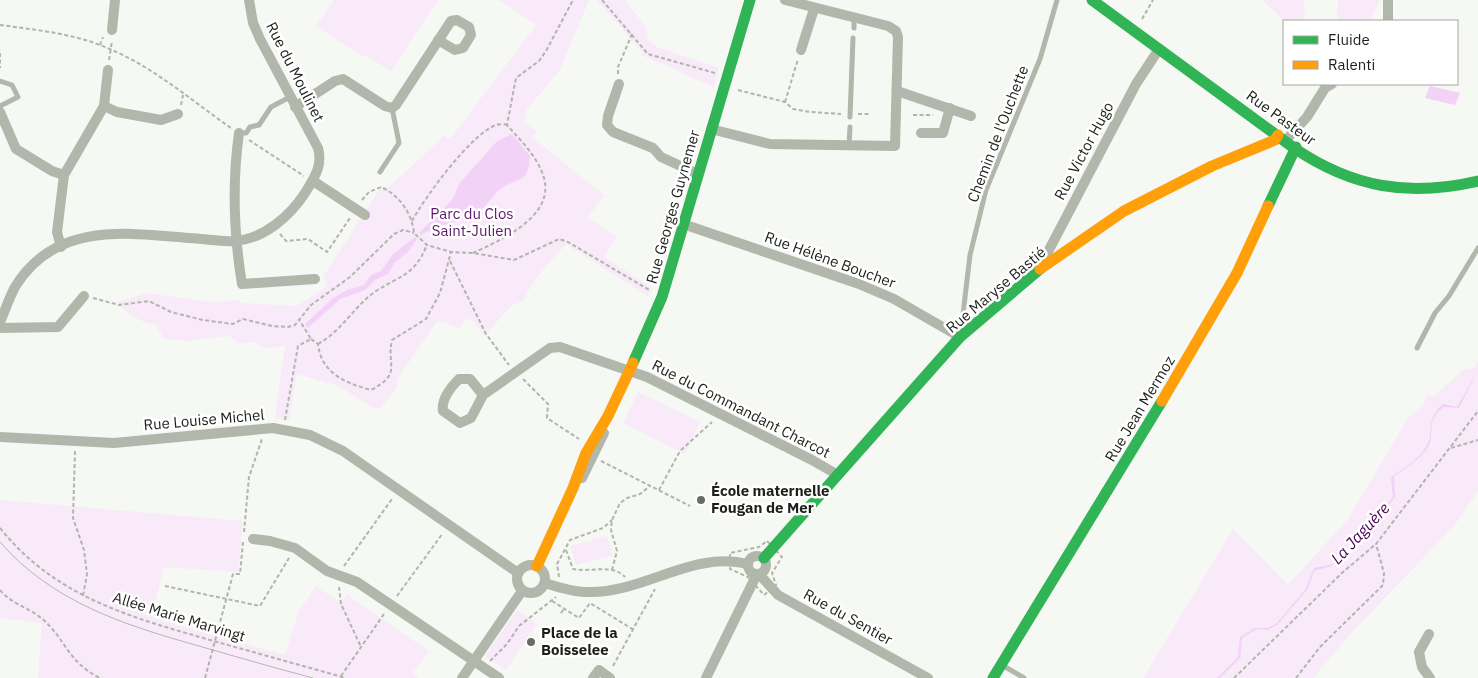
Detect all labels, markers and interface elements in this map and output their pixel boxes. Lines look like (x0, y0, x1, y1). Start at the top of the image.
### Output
street label: Rue du Moulinet (262, 19, 329, 125)
legend (1283, 20, 1458, 85)
text: Fluide (1328, 30, 1370, 49)
text: Ralenti (1328, 55, 1375, 74)
street label: Chemin de l'Ouchette (963, 63, 1032, 205)
street label: Rue Pasteur (1243, 86, 1320, 150)
street label: Rue Victor Hugo (1050, 98, 1117, 203)
street label: Rue Georges Guynemer (641, 127, 704, 286)
park label: Parc du Clos Saint-Julien (430, 204, 514, 240)
street label: Rue Hélène Boucher (762, 227, 899, 292)
street label: Rue Maryse Bastié (942, 242, 1049, 337)
street label: Rue Jean Mermoz (1100, 352, 1179, 465)
street label: Rue du Commandant Charcot (649, 355, 834, 462)
street label: Rue Louise Michel (143, 405, 265, 434)
place label: École maternelle Fougan de Mer (711, 481, 829, 517)
marker: École maternelle Fougan de Mer (695, 494, 707, 506)
water label: La Jaguère (1326, 498, 1394, 568)
street label: Rue du Sentier (800, 584, 897, 649)
street label: Allée Marie Marvingt (111, 587, 248, 646)
place label: Place de la Boisselee (541, 623, 618, 659)
marker: Place de la Boisselee (525, 636, 537, 648)

